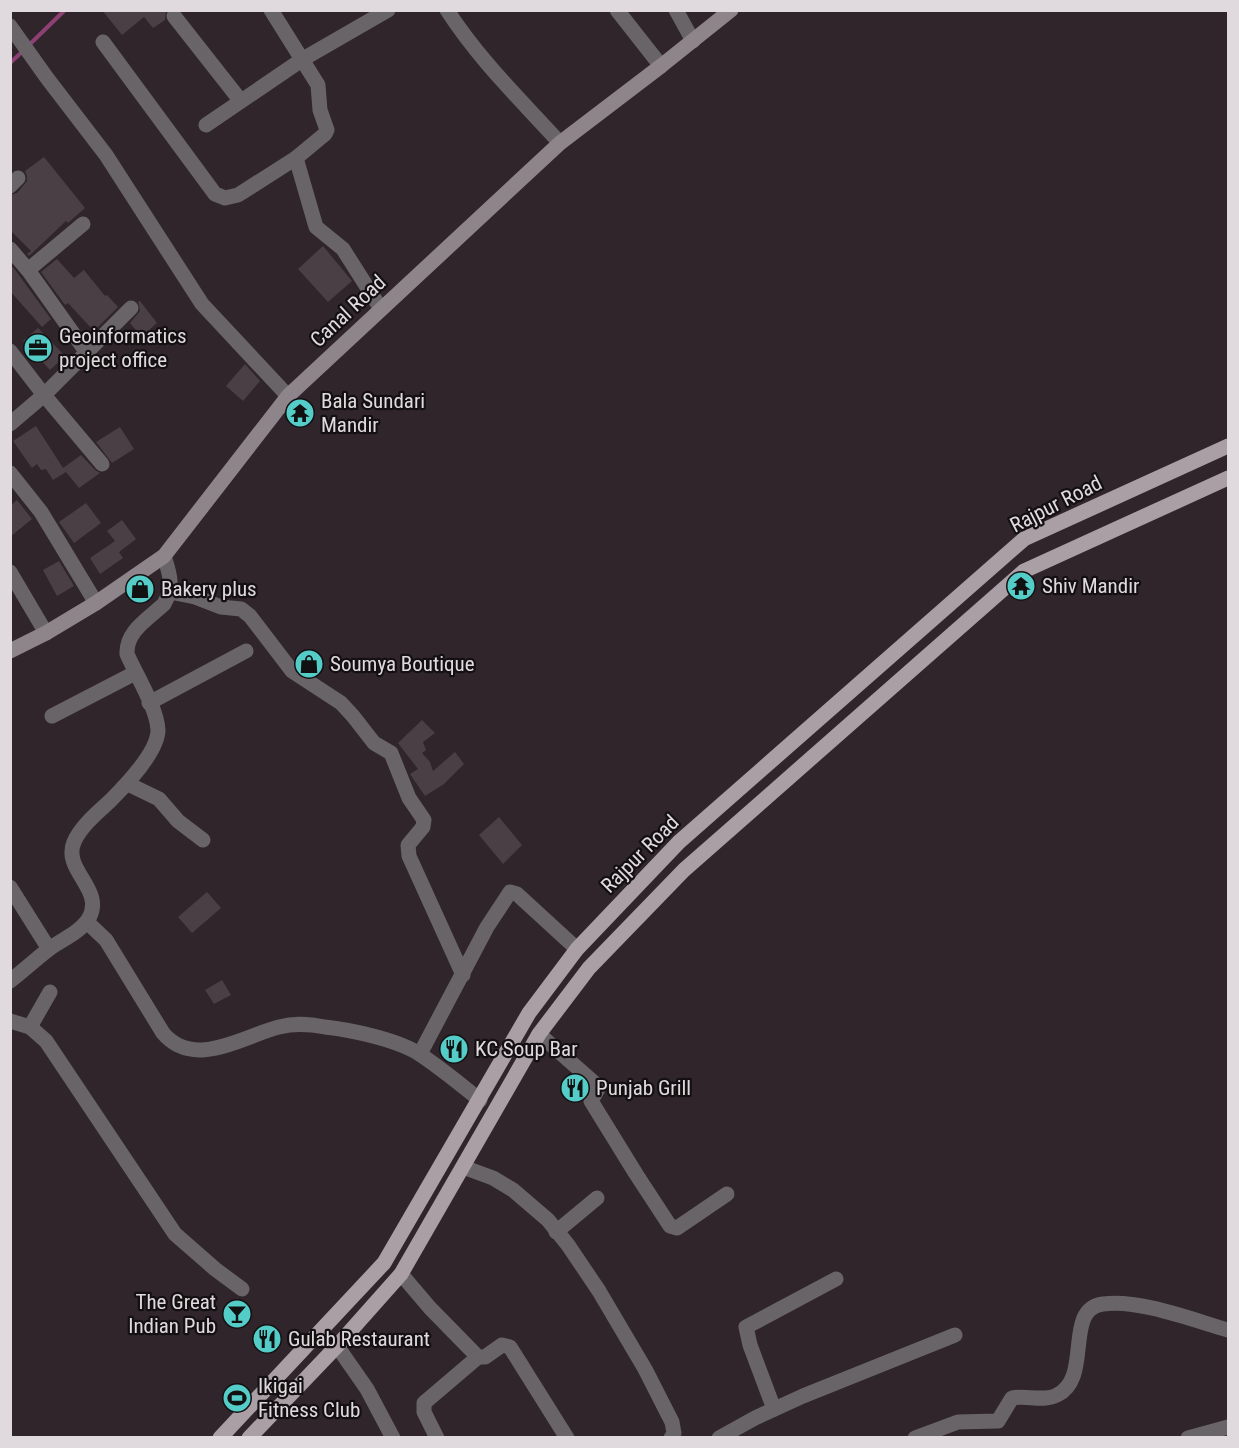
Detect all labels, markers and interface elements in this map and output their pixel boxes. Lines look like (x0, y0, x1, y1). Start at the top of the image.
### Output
street label: Canal Road (305, 270, 391, 352)
place label: Geoinformatics project office (59, 324, 187, 372)
office icon: Geoinformatics project office (22, 332, 54, 364)
place label: Bala Sundari Mandir (321, 389, 425, 437)
temple icon: Bala Sundari Mandir (284, 397, 316, 429)
street label: Rajpur Road (1006, 471, 1106, 537)
temple icon: Shiv Mandir (1005, 570, 1037, 602)
shop icon: Bakery plus (124, 573, 156, 605)
place label: Shiv Mandir (1042, 574, 1139, 598)
place label: Bakery plus (161, 577, 257, 601)
shop icon: Soumya Boutique (293, 648, 325, 680)
place label: Soumya Boutique (330, 652, 475, 676)
street label: Rajpur Road (596, 810, 684, 898)
restaurant icon: KC Soup Bar (438, 1033, 470, 1065)
place label: KC Soup Bar (475, 1037, 578, 1061)
restaurant icon: Punjab Grill (559, 1072, 591, 1104)
place label: Punjab Grill (596, 1076, 691, 1100)
place label: The Great Indian Pub (128, 1290, 216, 1338)
bar icon: The Great Indian Pub (221, 1298, 253, 1330)
restaurant icon: Gulab Restaurant (251, 1323, 283, 1355)
place label: Gulab Restaurant (288, 1327, 430, 1351)
place label: Ikigai Fitness Club (258, 1374, 360, 1422)
sports icon: Ikigai Fitness Club (221, 1382, 253, 1414)

